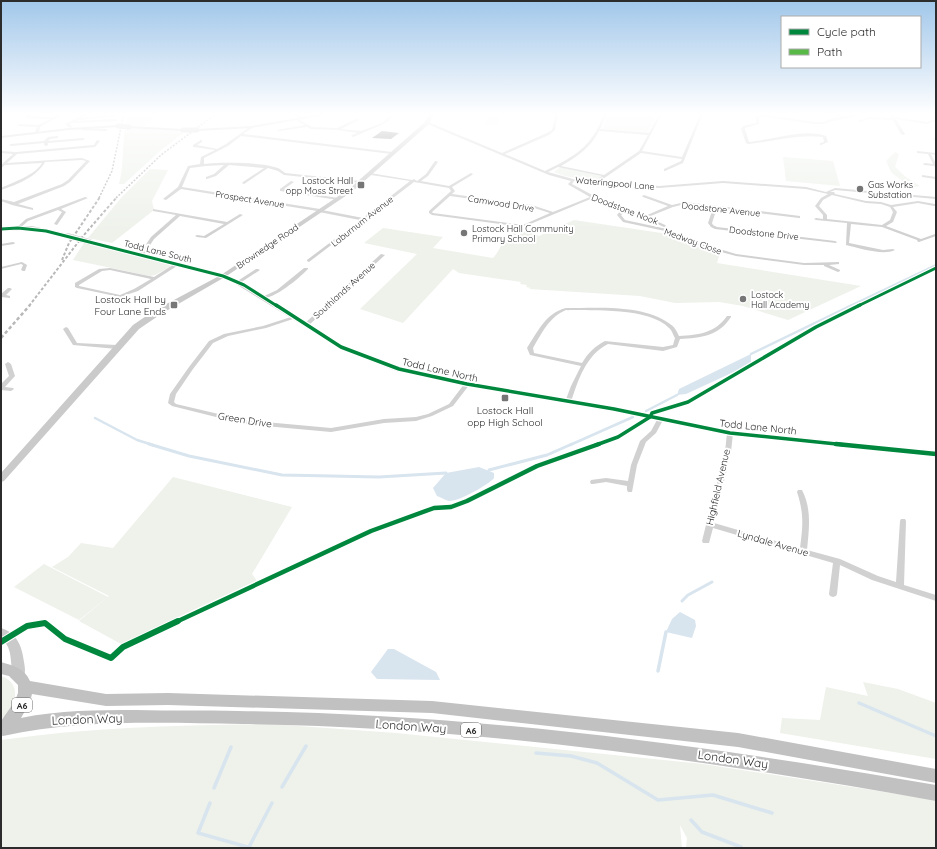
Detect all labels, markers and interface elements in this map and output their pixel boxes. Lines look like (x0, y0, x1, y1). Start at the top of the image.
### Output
legend (781, 16, 921, 68)
text: Cycle path (817, 24, 876, 39)
text: Path (817, 44, 842, 59)
street label: Wateringpool Lane (575, 174, 655, 192)
place label: Lostock Hall opp Moss Street (286, 175, 353, 196)
place label: Gas Works Substation (868, 179, 913, 200)
marker: Lostock Hall opp Moss Street (356, 180, 366, 190)
marker: Gas Works Substation (855, 184, 865, 194)
street label: Prospect Avenue (215, 188, 285, 210)
street label: Doodstone Nook (590, 191, 660, 227)
street label: Camwood Drive (467, 192, 535, 214)
street label: Laburnum Avenue (329, 193, 395, 249)
street label: Doodstone Avenue (681, 199, 761, 219)
street label: Brownedge Road (234, 221, 300, 271)
place label: Lostock Hall Community Primary School (472, 223, 574, 244)
street label: Doodstone Drive (729, 224, 799, 242)
street label: Medway Close (663, 225, 723, 257)
marker: Lostock Hall Community Primary School (459, 228, 469, 238)
street label: Todd Lane South (123, 237, 193, 265)
street label: Southlands Avenue (311, 259, 377, 321)
place label: Lostock Hall Academy (751, 289, 809, 310)
place label: Lostock Hall by Four Lane Ends (94, 293, 166, 318)
marker: Lostock Hall Academy (738, 294, 748, 304)
marker: Lostock Hall by Four Lane Ends (169, 300, 179, 310)
street label: Todd Lane North (401, 355, 479, 385)
marker: Lostock Hall opp High School (500, 393, 510, 403)
place label: Lostock Hall opp High School (467, 404, 543, 429)
street label: Green Drive (217, 409, 273, 431)
street label: Todd Lane North (719, 416, 797, 438)
street label: Highfield Avenue (703, 447, 733, 526)
street label: Lyndale Avenue (736, 527, 810, 559)
road number: A6 (12, 698, 32, 712)
street label: London Way (51, 710, 123, 728)
street label: London Way (375, 716, 447, 736)
road number: A6 (461, 723, 481, 737)
street label: London Way (697, 747, 769, 771)

